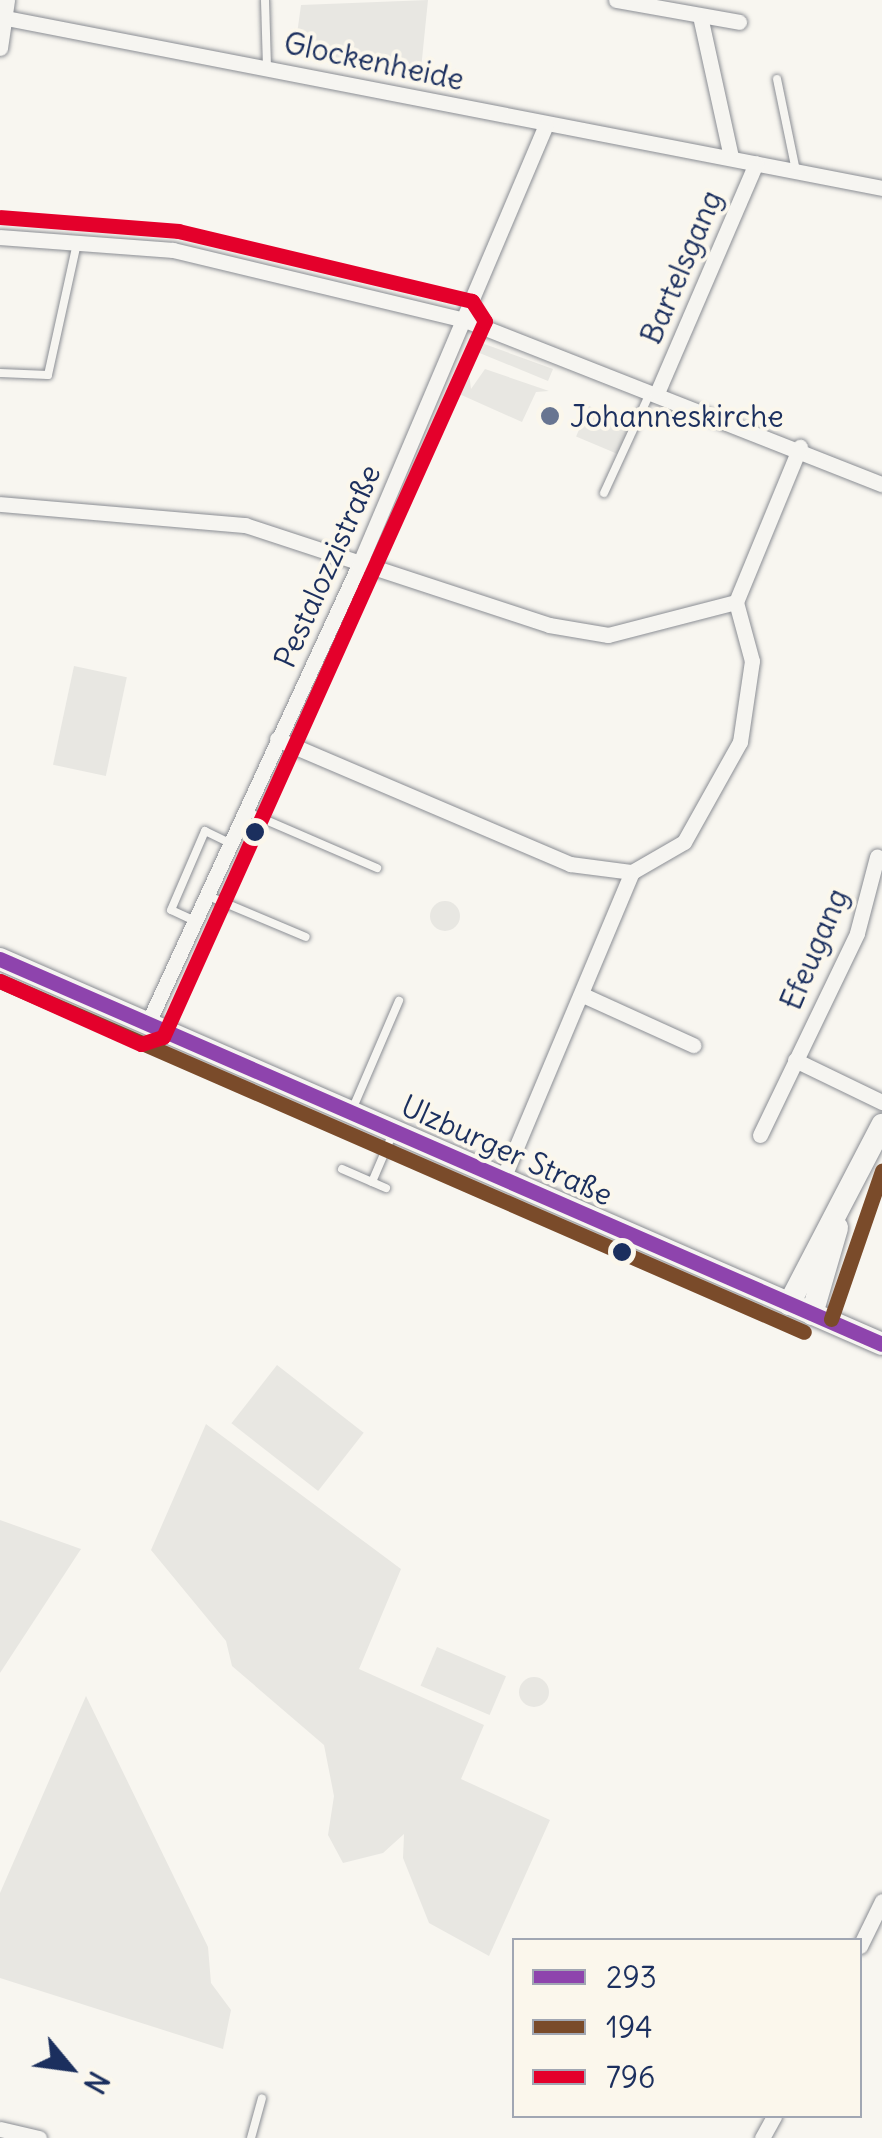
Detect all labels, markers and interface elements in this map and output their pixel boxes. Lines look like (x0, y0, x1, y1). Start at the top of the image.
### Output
street label: Glockenheide (281, 24, 467, 98)
street label: Bartelsgang (633, 185, 729, 349)
place label: Johanneskirche (570, 398, 784, 434)
marker: Johanneskirche (539, 405, 561, 427)
street label: Pestalozzistraße (266, 459, 388, 673)
unlabelled marker (245, 822, 265, 842)
street label: Efeugang (772, 883, 856, 1015)
street label: Ulzburger Straße (396, 1087, 618, 1213)
unlabelled marker (612, 1242, 632, 1262)
legend (512, 1938, 862, 2118)
text: 293 (606, 1958, 657, 1996)
text: 194 (606, 2008, 653, 2046)
north arrow (20, 2018, 120, 2118)
text: 796 (606, 2058, 655, 2096)
text: N (76, 2065, 117, 2100)

